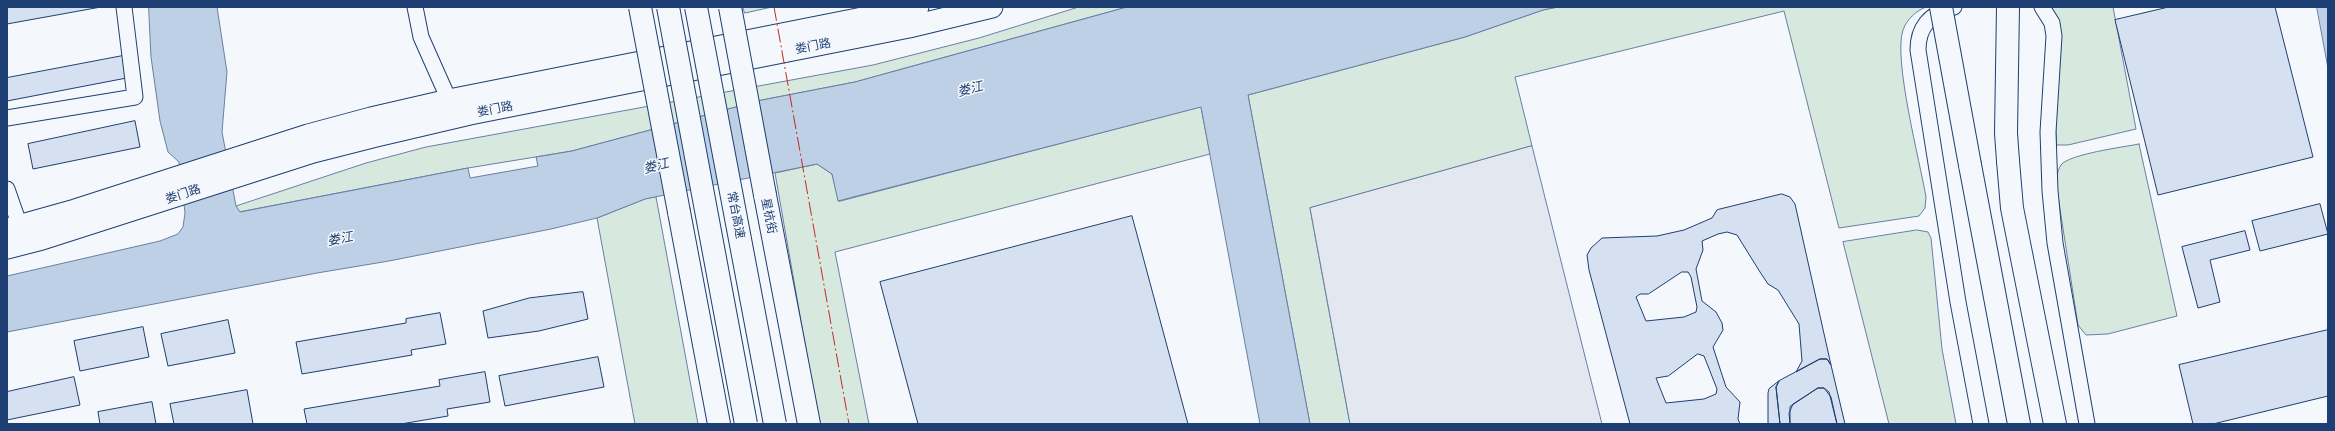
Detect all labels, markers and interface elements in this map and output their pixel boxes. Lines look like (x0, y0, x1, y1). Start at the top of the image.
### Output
street label: 娄门路 (794, 35, 832, 57)
water label: 娄江 (955, 78, 985, 100)
street label: 娄门路 (476, 98, 514, 120)
water label: 娄江 (641, 155, 671, 177)
street label: 娄门路 (164, 182, 202, 206)
street label: 常台高速 (724, 190, 748, 240)
street label: 星杭街 (758, 197, 780, 235)
water label: 娄江 (326, 229, 354, 249)

